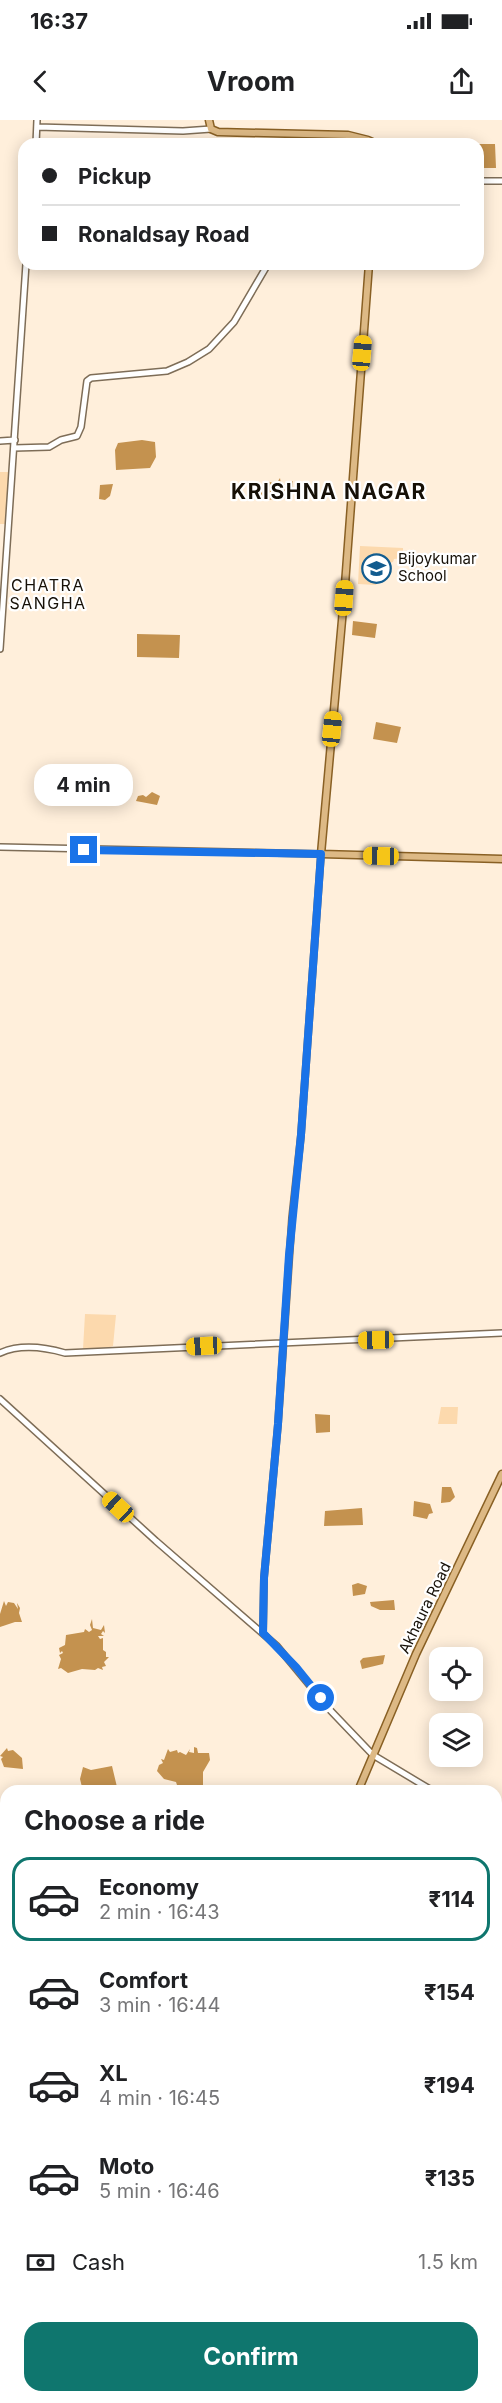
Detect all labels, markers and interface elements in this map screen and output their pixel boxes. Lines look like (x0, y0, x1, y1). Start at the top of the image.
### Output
text: 16:37 (30, 8, 88, 34)
icon: back (24, 65, 57, 98)
text: Vroom (207, 65, 295, 98)
icon: share (445, 65, 478, 98)
text: Pickup (78, 163, 152, 189)
text: Ronaldsay Road (78, 221, 250, 247)
car (351, 334, 373, 372)
district label: KRISHNA NAGAR (231, 479, 427, 504)
place label: Bijoykumar School (398, 549, 477, 585)
school or university icon: Bijoykumar School (361, 552, 393, 584)
district label: CHATRA SANGHA (9, 575, 87, 613)
car (334, 579, 354, 617)
car (321, 710, 343, 748)
callout: 4 min (34, 763, 134, 805)
text: 4 min (56, 773, 111, 797)
route end (70, 836, 97, 863)
car (363, 847, 399, 865)
car (358, 1331, 394, 1349)
car (186, 1336, 222, 1356)
car (99, 1488, 137, 1526)
street label: Akhaura Road (394, 1559, 455, 1657)
map controls (429, 1647, 483, 1767)
button: locate (429, 1647, 483, 1701)
route start (307, 1684, 334, 1711)
button: layers (429, 1713, 483, 1767)
text: Choose a ride (24, 1804, 205, 1837)
icon: car (27, 1872, 81, 1926)
text: Economy (99, 1874, 199, 1900)
text: ₹114 (429, 1886, 475, 1912)
text: 2 min · 16:43 (99, 1900, 220, 1924)
icon: car (27, 1965, 81, 2019)
text: Comfort (99, 1967, 188, 1993)
text: ₹154 (424, 1979, 475, 2005)
text: 3 min · 16:44 (99, 1993, 220, 2017)
icon: car (27, 2058, 81, 2112)
text: XL (99, 2060, 128, 2086)
text: ₹194 (424, 2072, 475, 2098)
text: 4 min · 16:45 (99, 2086, 220, 2110)
icon: car (27, 2151, 81, 2205)
text: Moto (99, 2153, 154, 2179)
text: ₹135 (425, 2165, 475, 2191)
text: 5 min · 16:46 (99, 2179, 220, 2203)
icon: cash (24, 2246, 57, 2279)
text: Cash (72, 2249, 125, 2275)
text: 1.5 km (418, 2250, 478, 2274)
button: Confirm (24, 2322, 478, 2391)

